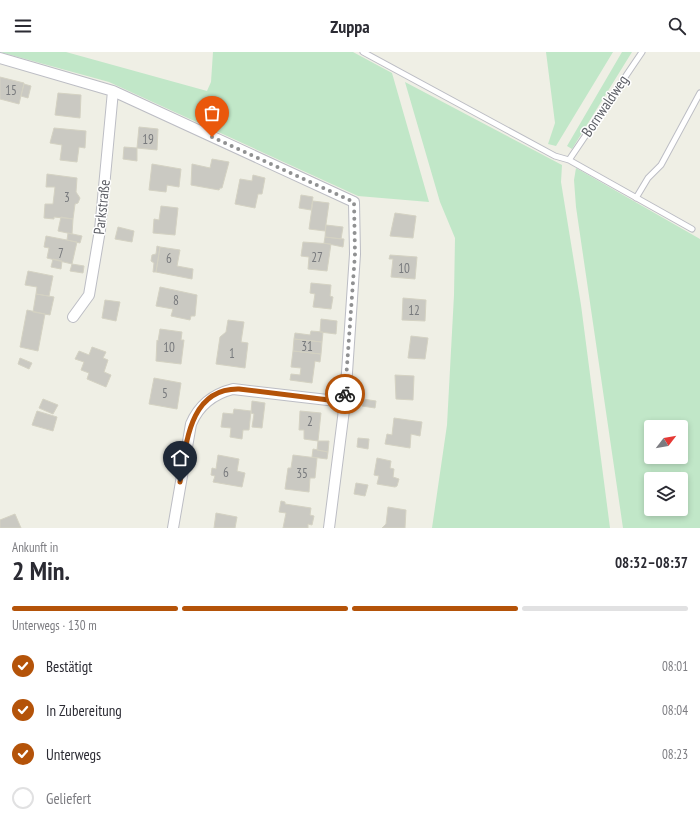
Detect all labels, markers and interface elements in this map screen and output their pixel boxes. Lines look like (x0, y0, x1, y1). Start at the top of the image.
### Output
icon: menu (12, 15, 34, 37)
text: Zuppa (330, 15, 370, 38)
icon: search (666, 15, 688, 37)
street label: Bornwaldweg (577, 71, 632, 140)
house number: 15 (5, 82, 17, 99)
pin (195, 96, 229, 137)
icon: bag (201, 102, 223, 124)
house number: 19 (142, 131, 154, 148)
street label: Parkstraße (89, 179, 114, 235)
house number: 3 (64, 189, 70, 206)
house number: 7 (58, 245, 64, 262)
house number: 27 (311, 249, 323, 266)
house number: 6 (166, 250, 172, 267)
house number: 10 (398, 260, 410, 277)
house number: 8 (173, 292, 179, 309)
house number: 12 (408, 302, 420, 319)
house number: 31 (301, 338, 313, 355)
house number: 10 (163, 339, 175, 356)
house number: 1 (229, 345, 235, 362)
courier (325, 374, 365, 414)
icon: bike (334, 383, 356, 405)
house number: 5 (162, 385, 168, 402)
house number: 2 (307, 413, 313, 430)
north arrow (644, 420, 688, 464)
map controls (644, 420, 688, 516)
pin (163, 441, 197, 482)
icon: home (169, 447, 191, 469)
house number: 6 (223, 464, 229, 481)
house number: 35 (296, 465, 308, 482)
button: layers (644, 472, 688, 516)
text: Ankunft in (12, 539, 58, 556)
text: 08:32–08:37 (615, 553, 688, 572)
text: 2 Min. (12, 554, 70, 587)
text: Unterwegs · 130 m (12, 617, 97, 634)
icon: check (12, 655, 34, 677)
text: Bestätigt (46, 657, 92, 676)
text: 08:01 (662, 658, 688, 675)
icon: check (12, 699, 34, 721)
text: In Zubereitung (46, 701, 122, 720)
text: 08:04 (662, 702, 688, 719)
icon: check (12, 743, 34, 765)
text: Unterwegs (46, 745, 101, 764)
text: 08:23 (662, 746, 688, 763)
text: Geliefert (46, 789, 91, 808)

